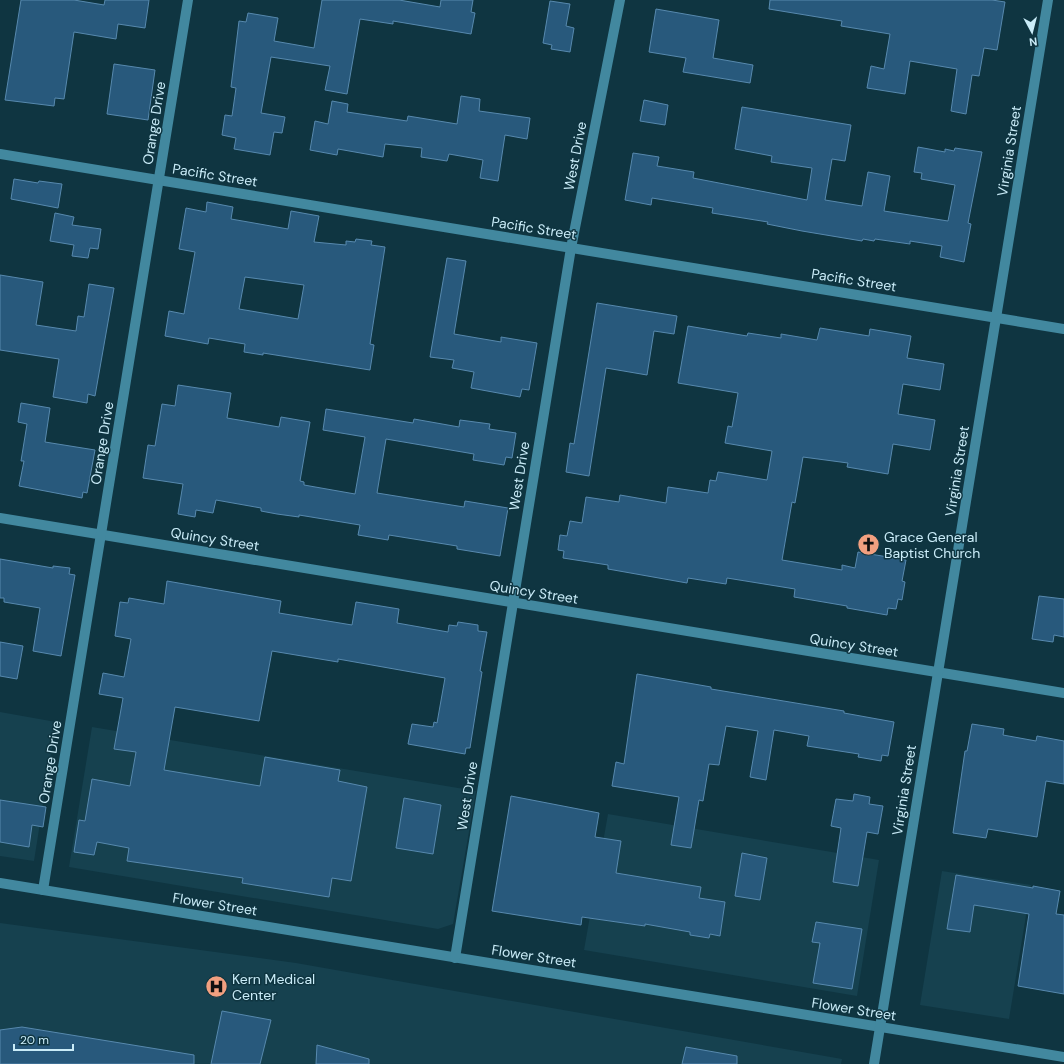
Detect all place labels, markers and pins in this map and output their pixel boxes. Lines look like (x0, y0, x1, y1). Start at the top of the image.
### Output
place label: Grace General Baptist Church (884, 528, 980, 562)
church icon: Grace General Baptist Church (856, 532, 882, 558)
place label: Kern Medical Center (232, 970, 315, 1004)
hospital icon: Kern Medical Center (204, 974, 230, 1000)

